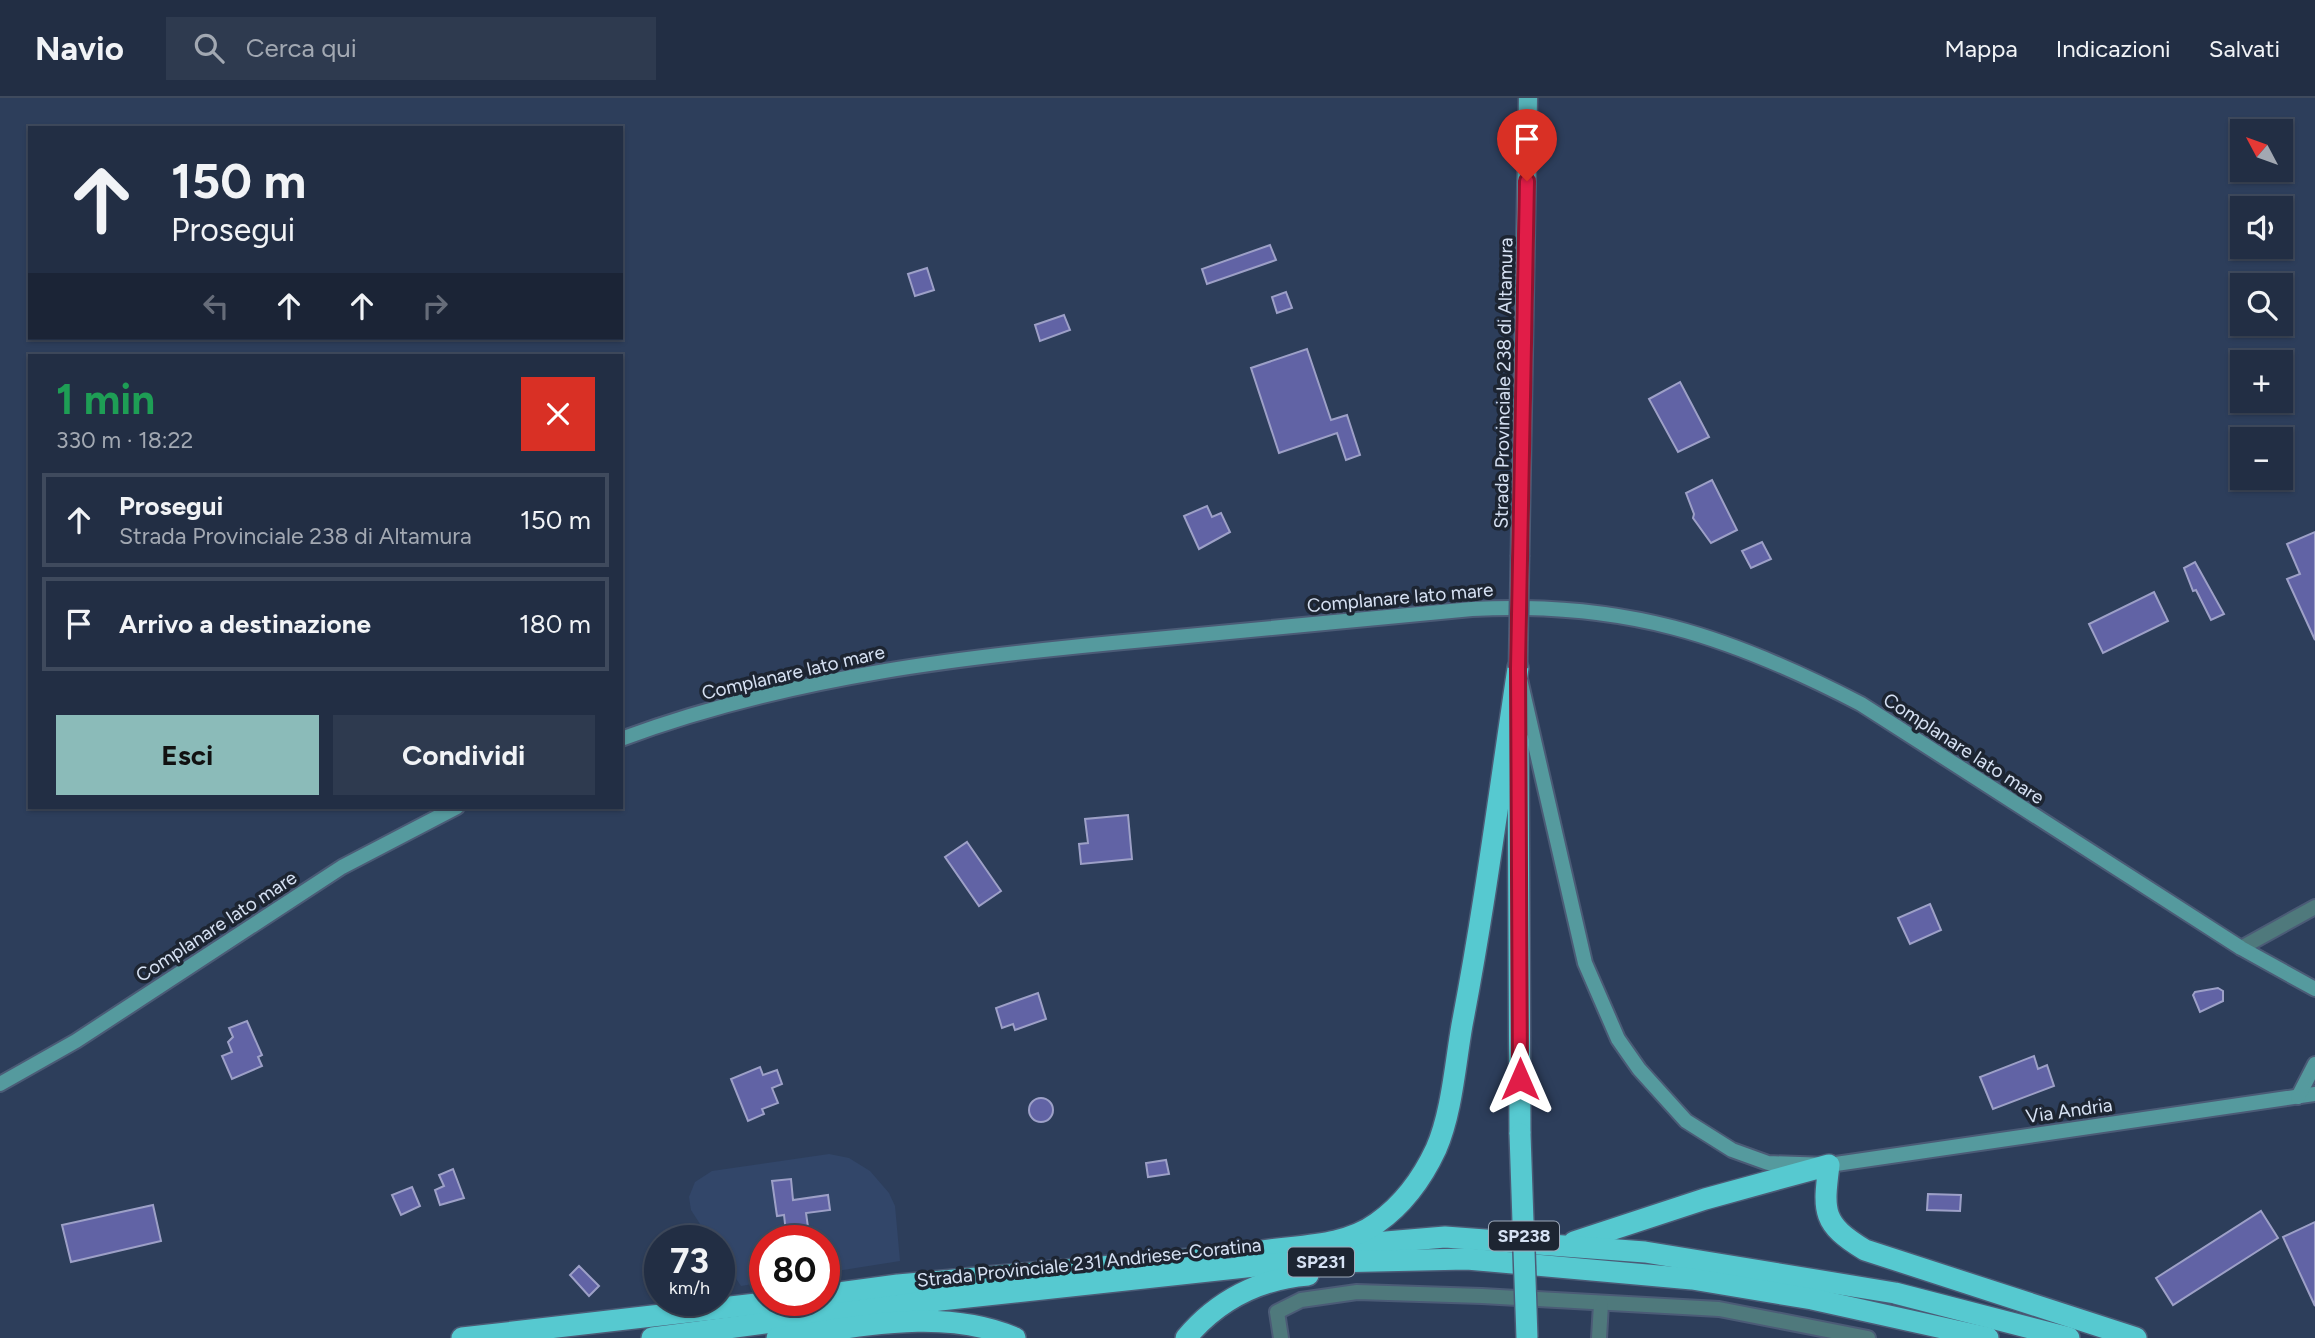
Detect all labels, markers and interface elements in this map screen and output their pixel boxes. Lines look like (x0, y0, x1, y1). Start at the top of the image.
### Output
search box (166, 17, 656, 80)
text: Navio (35, 29, 124, 68)
icon: search (190, 29, 228, 67)
text: Cerca qui (246, 32, 357, 64)
text: Mappa (1945, 34, 2018, 63)
text: Indicazioni (2056, 34, 2171, 63)
text: Salvati (2209, 34, 2280, 63)
pin (1497, 109, 1557, 181)
north arrow (2230, 119, 2292, 182)
map controls (2230, 119, 2293, 490)
icon: arrive (1508, 120, 1546, 158)
text: 150 m (171, 151, 306, 210)
icon: ahead (56, 154, 147, 245)
button: sound (2230, 196, 2293, 259)
text: Prosegui (171, 211, 295, 249)
street label: Strada Provinciale 238 di Altamura (1489, 237, 1518, 529)
button: search (2230, 273, 2293, 336)
icon: left (197, 287, 235, 325)
icon: ahead (270, 287, 308, 325)
icon: ahead (343, 287, 381, 325)
icon: right (416, 287, 454, 325)
button: + (2230, 350, 2293, 413)
text: 1 min (56, 374, 155, 425)
button: close (521, 377, 595, 451)
text: 330 m · 18:22 (56, 426, 193, 454)
button: − (2230, 427, 2293, 490)
text: Prosegui (119, 490, 223, 522)
icon: ahead (60, 501, 98, 539)
text: 150 m (520, 504, 591, 536)
text: Strada Provinciale 238 di Altamura (119, 522, 472, 550)
street label: Complanare lato mare (1306, 578, 1494, 617)
icon: arrive (60, 605, 98, 643)
text: Arrivo a destinazione (119, 608, 371, 640)
text: 180 m (519, 608, 591, 640)
street label: Complanare lato mare (699, 640, 887, 705)
street label: Complanare lato mare (1879, 688, 2048, 809)
button: Esci (56, 715, 319, 795)
button: Condividi (333, 715, 595, 795)
street label: Complanare lato mare (132, 866, 301, 987)
position arrow (1483, 1042, 1557, 1116)
street label: Via Andria (2024, 1093, 2114, 1128)
road number: SP238 (1489, 1222, 1559, 1251)
speed limit sign: 80 (749, 1225, 840, 1316)
street label: Strada Provinciale 231 Andriese-Coratina (916, 1233, 1262, 1292)
text: 73 (670, 1240, 709, 1282)
road number: SP231 (1288, 1247, 1354, 1276)
text: km/h (669, 1277, 710, 1299)

